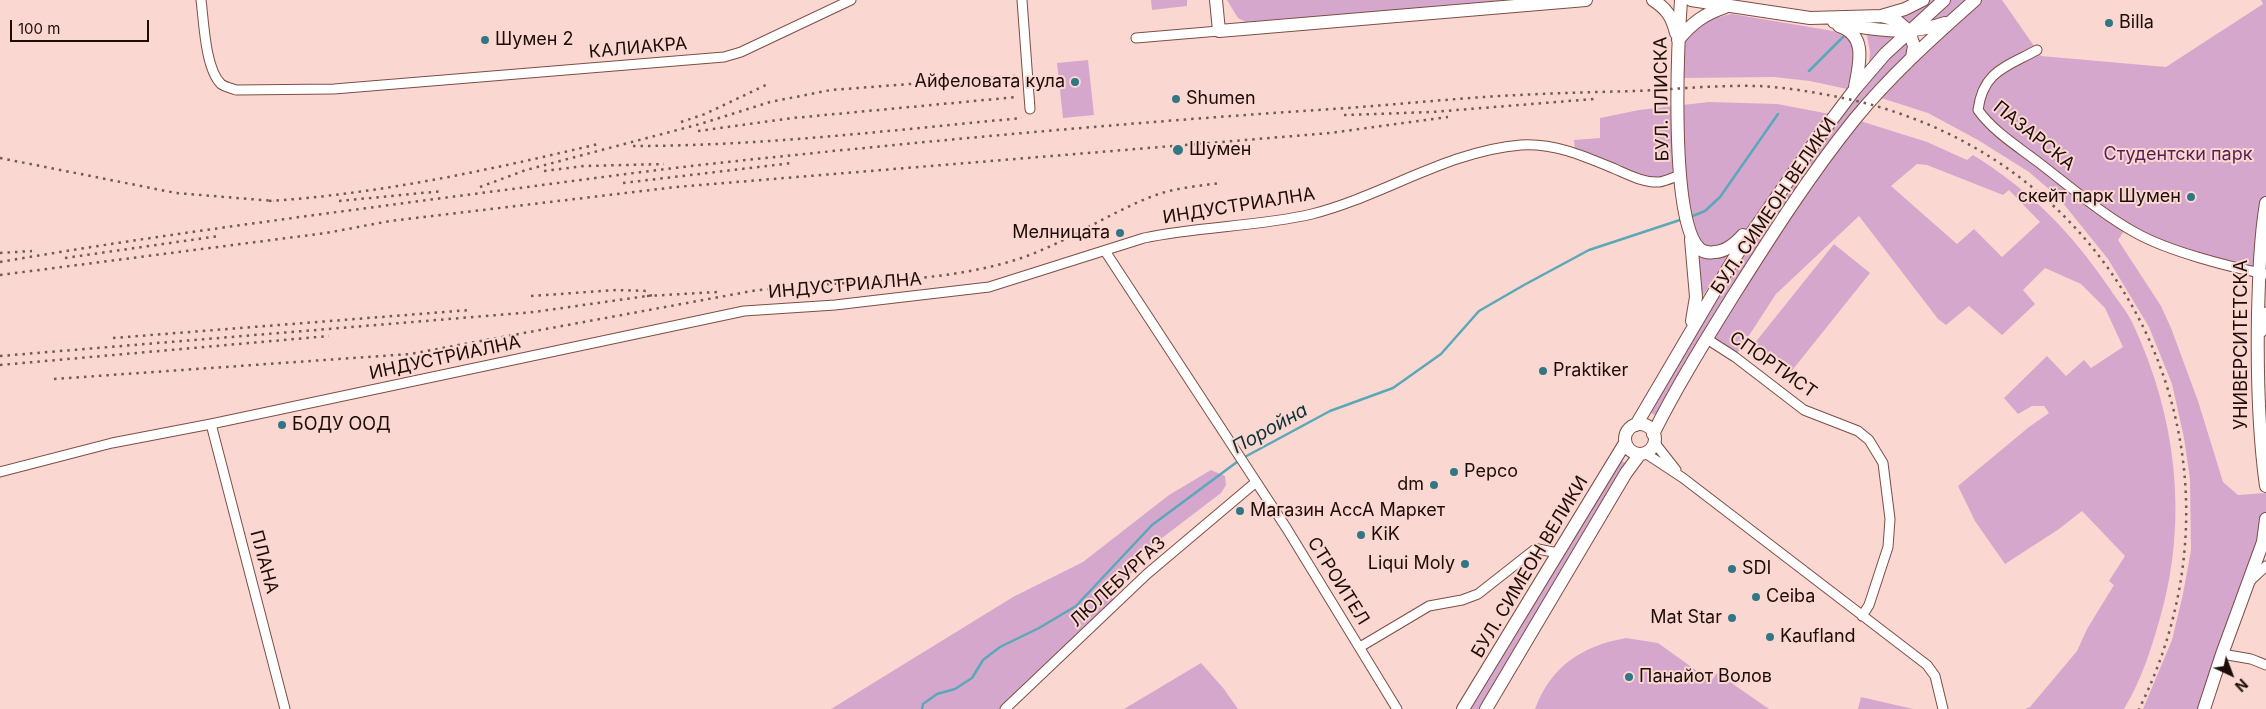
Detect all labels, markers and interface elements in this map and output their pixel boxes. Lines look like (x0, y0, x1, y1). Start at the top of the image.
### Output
scale bar (12, 10, 151, 42)
place label: Billa (2119, 12, 2154, 34)
marker: Billa (2103, 17, 2115, 29)
text: 100 m (18, 19, 60, 38)
place label: Шумен 2 (495, 29, 573, 51)
street label: КАЛИАКРА (588, 33, 688, 63)
marker: Шумен 2 (479, 34, 491, 46)
street label: БУЛ. ПЛИСКА (1650, 36, 1674, 162)
place label: Айфеловата кула (915, 71, 1065, 93)
marker: Айфеловата кула (1069, 76, 1081, 88)
place label: Shumen (1186, 88, 1256, 110)
marker: Shumen (1170, 93, 1182, 105)
street label: ПАЗАРСКА (1989, 97, 2079, 175)
street label: БУЛ. СИМЕОН ВЕЛИКИ (1707, 114, 1841, 298)
place label: Шумен (1189, 139, 1251, 161)
marker: Шумен (1171, 143, 1185, 157)
park label: Студентски парк (2104, 144, 2252, 166)
street label: ИНДУСТРИАЛНА (1161, 183, 1317, 229)
place label: скейт парк Шумен (2018, 186, 2181, 208)
marker: скейт парк Шумен (2185, 191, 2197, 203)
place label: Мелницата (1012, 222, 1110, 244)
marker: Мелницата (1114, 227, 1126, 239)
street label: УНИВЕРСИТЕТСКА (2231, 260, 2253, 430)
street label: ИНДУСТРИАЛНА (767, 269, 923, 303)
street label: СПОРТИСТ (1725, 327, 1821, 403)
street label: ИНДУСТРИАЛНА (367, 331, 523, 385)
place label: Praktiker (1553, 360, 1628, 382)
marker: Praktiker (1537, 365, 1549, 377)
water label: Поройна (1228, 399, 1312, 459)
place label: БОДУ ООД (292, 414, 391, 436)
marker: БОДУ ООД (276, 419, 288, 431)
place label: Pepco (1464, 461, 1518, 483)
marker: Pepco (1448, 466, 1460, 478)
street label: БУЛ. СИМЕОН ВЕЛИКИ (1467, 472, 1593, 662)
place label: dm (1397, 474, 1424, 496)
marker: dm (1428, 479, 1440, 491)
place label: Магазин АссА Маркет (1250, 500, 1445, 522)
marker: Магазин АссА Маркет (1234, 505, 1246, 517)
place label: KiK (1371, 524, 1400, 546)
street label: ПЛАНА (245, 528, 283, 596)
marker: KiK (1355, 529, 1367, 541)
street label: ЛЮЛЕБУРГАЗ (1066, 532, 1170, 632)
street label: СТРОИТЕЛ (1302, 533, 1374, 629)
place label: Liqui Moly (1368, 553, 1455, 575)
marker: Liqui Moly (1459, 558, 1471, 570)
place label: SDI (1742, 558, 1771, 580)
marker: SDI (1726, 563, 1738, 575)
place label: Ceiba (1766, 586, 1815, 608)
marker: Ceiba (1750, 591, 1762, 603)
place label: Mat Star (1650, 607, 1722, 629)
marker: Mat Star (1726, 612, 1738, 624)
place label: Kaufland (1780, 626, 1856, 648)
marker: Kaufland (1764, 631, 1776, 643)
north arrow (2206, 649, 2256, 699)
place label: Панайот Волов (1639, 666, 1772, 688)
marker: Панайот Волов (1623, 671, 1635, 683)
text: N (2232, 675, 2251, 695)

